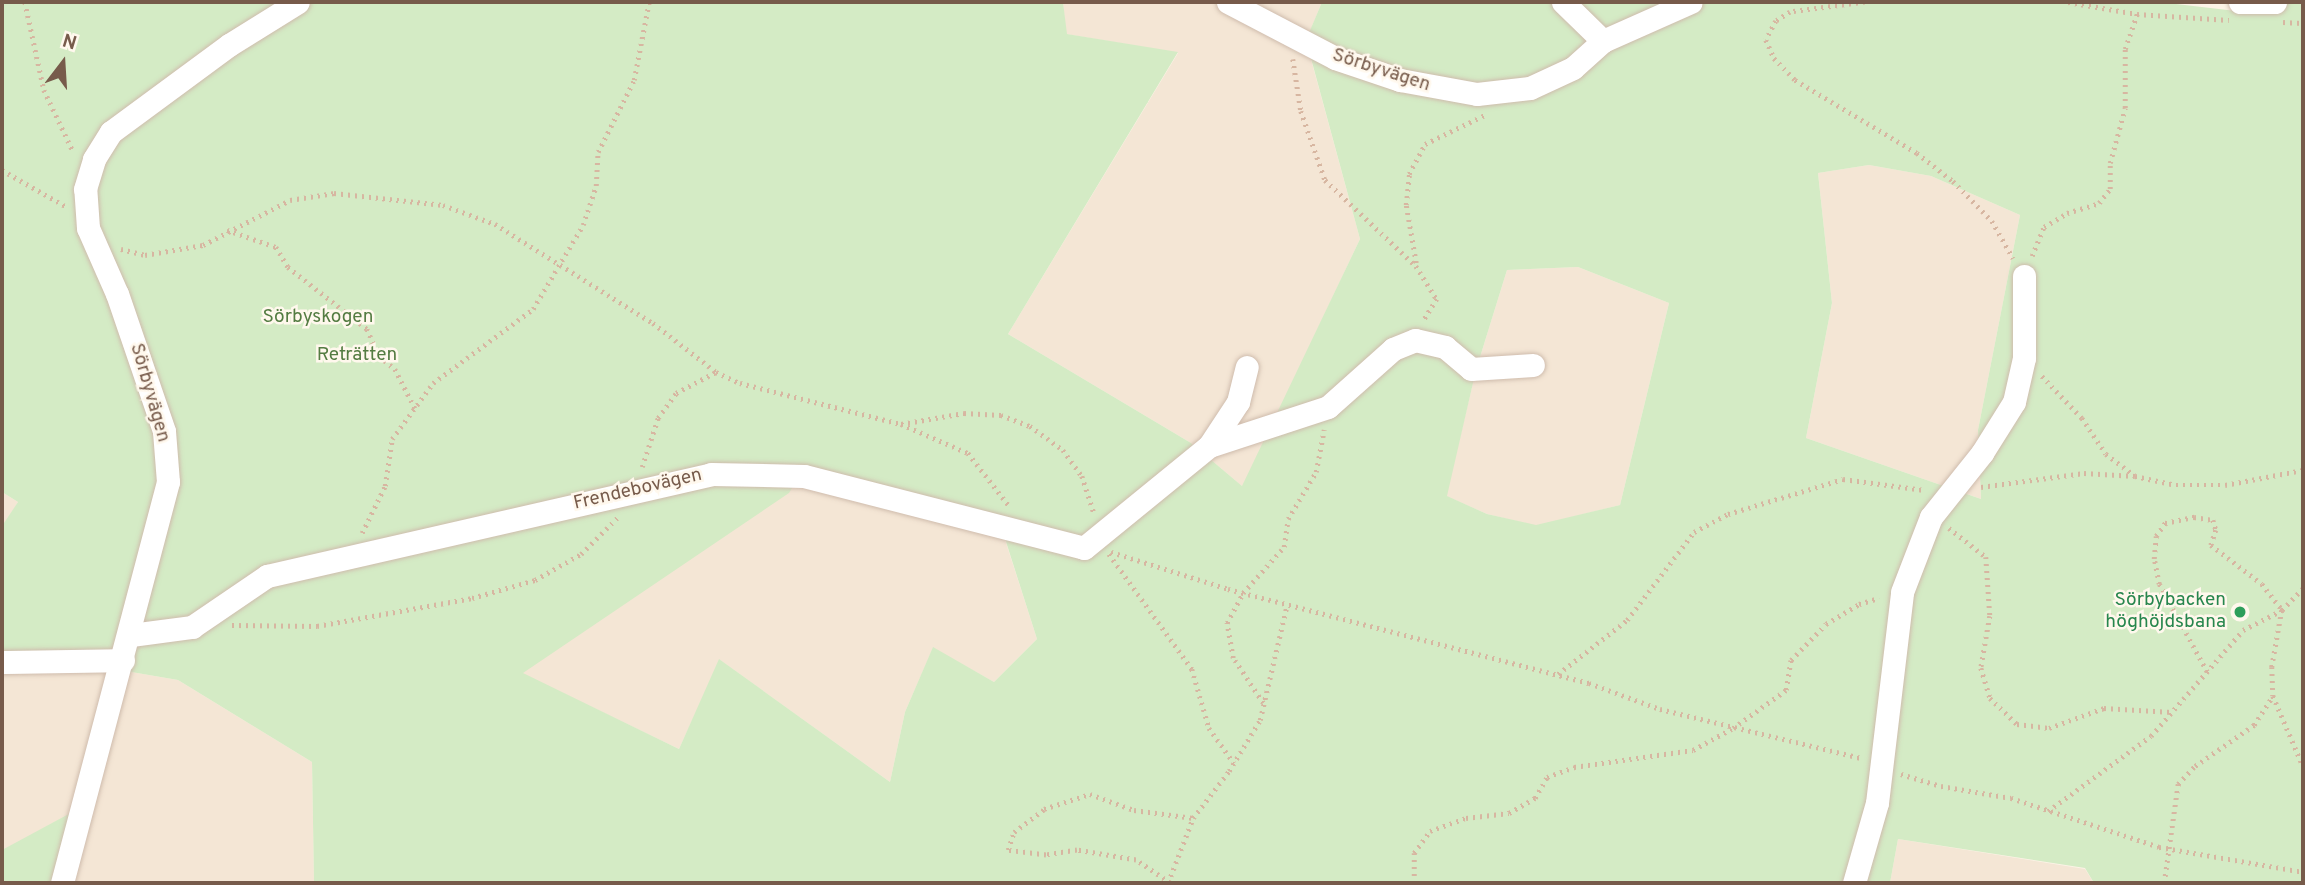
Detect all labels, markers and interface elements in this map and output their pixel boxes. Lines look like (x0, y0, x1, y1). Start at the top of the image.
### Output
north arrow (28, 28, 98, 98)
text: N (59, 29, 79, 56)
street label: Sörbyvägen (1329, 44, 1433, 98)
park label: Sörbyskogen (263, 307, 373, 329)
street label: Sörbyvägen (124, 341, 174, 445)
park label: Reträtten (317, 345, 397, 367)
street label: Frendebovägen (572, 464, 704, 516)
place label: Sörbybacken höghöjdsbana (2105, 590, 2226, 634)
marker: Sörbybacken höghöjdsbana (2232, 604, 2248, 620)

